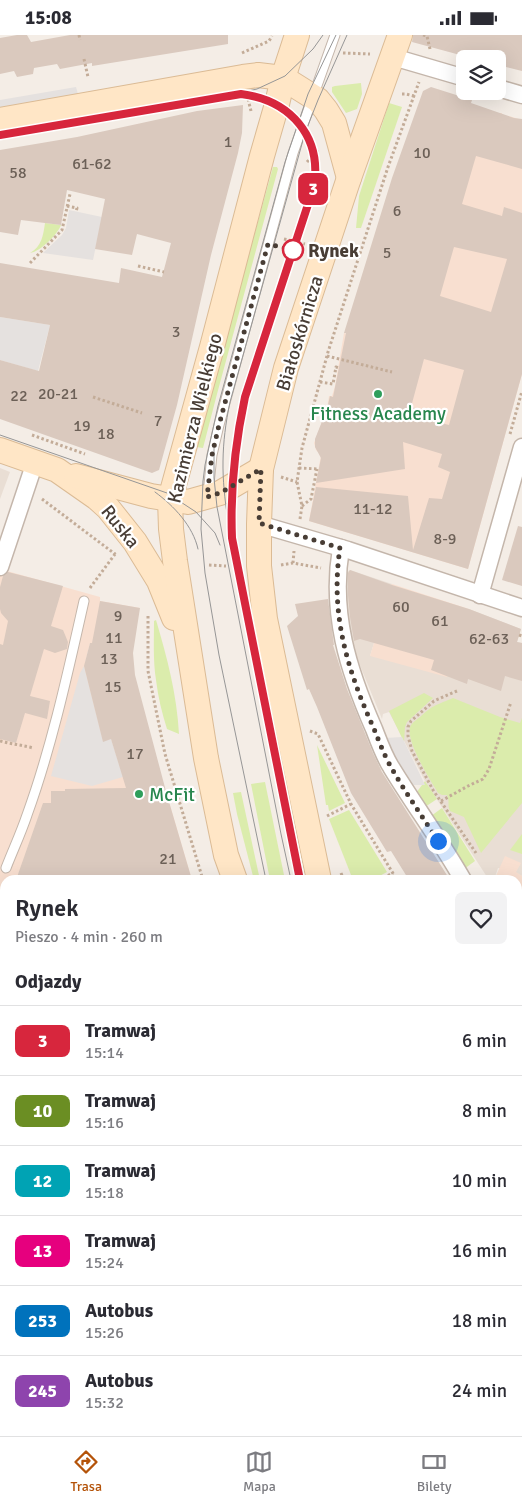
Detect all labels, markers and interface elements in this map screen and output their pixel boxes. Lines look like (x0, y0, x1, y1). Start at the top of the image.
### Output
text: 15:08 (25, 6, 72, 30)
map controls (456, 50, 506, 100)
button: layers (456, 50, 506, 100)
house number: 1 (224, 132, 232, 152)
house number: 10 (413, 143, 431, 163)
house number: 61-62 (72, 154, 112, 174)
house number: 58 (9, 163, 27, 183)
line badge: 3 (297, 173, 329, 205)
text: 3 (308, 178, 318, 200)
house number: 6 (393, 201, 401, 221)
marker: Rynek (282, 239, 304, 261)
place label: Rynek (308, 239, 359, 263)
house number: 5 (383, 243, 391, 263)
street label: Białoskórnicza (271, 273, 329, 394)
house number: 3 (172, 322, 180, 342)
street label: Kazimierza Wielkiego (162, 331, 228, 506)
house number: 20-21 (38, 384, 78, 404)
house number: 22 (10, 386, 28, 406)
marker: Fitness Academy (372, 388, 384, 400)
place label: Fitness Academy (310, 402, 446, 426)
house number: 7 (154, 411, 162, 431)
house number: 19 (73, 416, 91, 436)
house number: 18 (97, 424, 115, 444)
house number: 11-12 (353, 499, 393, 519)
street label: Ruska (96, 500, 145, 553)
house number: 8-9 (434, 529, 456, 549)
house number: 60 (392, 597, 410, 617)
house number: 9 (114, 606, 122, 626)
house number: 61 (431, 611, 449, 631)
house number: 11 (105, 628, 123, 648)
house number: 62-63 (469, 629, 509, 649)
house number: 13 (100, 649, 118, 669)
house number: 15 (104, 677, 122, 697)
house number: 17 (126, 744, 144, 764)
place label: McFit (149, 783, 195, 807)
marker: McFit (133, 788, 145, 800)
your location (426, 829, 451, 854)
house number: 21 (159, 849, 177, 869)
button: heart (455, 892, 507, 944)
text: Rynek (15, 893, 79, 923)
text: Pieszo · 4 min · 260 m (15, 927, 163, 947)
text: Odjazdy (15, 970, 82, 994)
text: Tramwaj (85, 1019, 156, 1043)
text: 6 min (462, 1029, 507, 1053)
text: 3 (38, 1030, 47, 1052)
text: 15:14 (85, 1043, 124, 1063)
text: Tramwaj (85, 1089, 156, 1113)
text: 8 min (462, 1099, 507, 1123)
text: 10 (33, 1100, 52, 1122)
text: 15:16 (85, 1113, 124, 1133)
text: Tramwaj (85, 1159, 156, 1183)
text: 10 min (452, 1169, 507, 1193)
text: 12 (33, 1170, 52, 1192)
text: 15:18 (85, 1183, 124, 1203)
text: Tramwaj (85, 1229, 156, 1253)
text: 16 min (452, 1239, 507, 1263)
text: 13 (33, 1240, 52, 1262)
text: 15:24 (85, 1253, 124, 1273)
text: Autobus (85, 1299, 153, 1323)
text: 18 min (452, 1309, 507, 1333)
text: 253 (28, 1310, 57, 1332)
text: 15:26 (85, 1323, 124, 1343)
text: Autobus (85, 1369, 153, 1393)
text: 24 min (452, 1379, 507, 1403)
text: 245 (28, 1380, 57, 1402)
text: 15:32 (85, 1393, 124, 1413)
tab: Trasa (70, 1448, 102, 1495)
tab: Mapa (243, 1448, 276, 1495)
tab: Bilety (417, 1448, 452, 1495)

